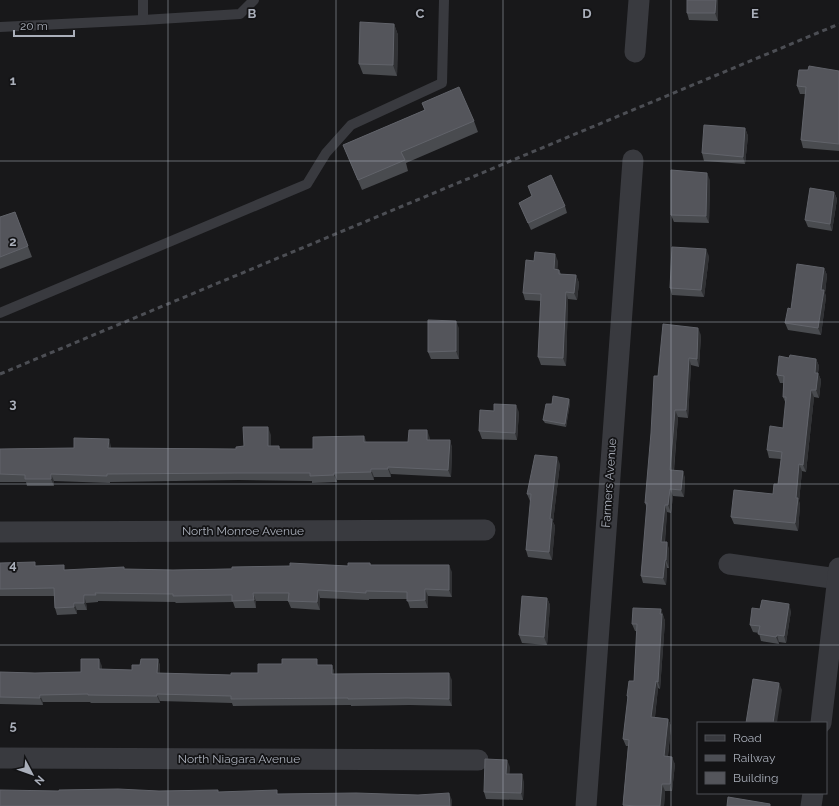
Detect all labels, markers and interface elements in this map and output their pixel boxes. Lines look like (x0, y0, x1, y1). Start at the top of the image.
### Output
text: B (248, 6, 257, 21)
text: C (416, 6, 425, 21)
text: D (582, 6, 592, 21)
text: E (751, 6, 759, 21)
scale bar (14, 12, 74, 38)
text: 20 m (20, 19, 48, 33)
text: 1 (10, 73, 17, 88)
text: 2 (9, 234, 17, 249)
text: 3 (9, 396, 17, 411)
street label: Farmers Avenue (599, 438, 619, 528)
street label: North Monroe Avenue (182, 524, 304, 538)
text: 4 (9, 557, 17, 572)
text: 5 (9, 718, 17, 733)
legend (697, 722, 827, 794)
text: Road (733, 731, 762, 745)
text: Railway (733, 751, 776, 765)
street label: North Niagara Avenue (178, 752, 300, 766)
north arrow (12, 754, 52, 794)
text: Building (733, 771, 779, 785)
text: N (32, 773, 47, 788)

